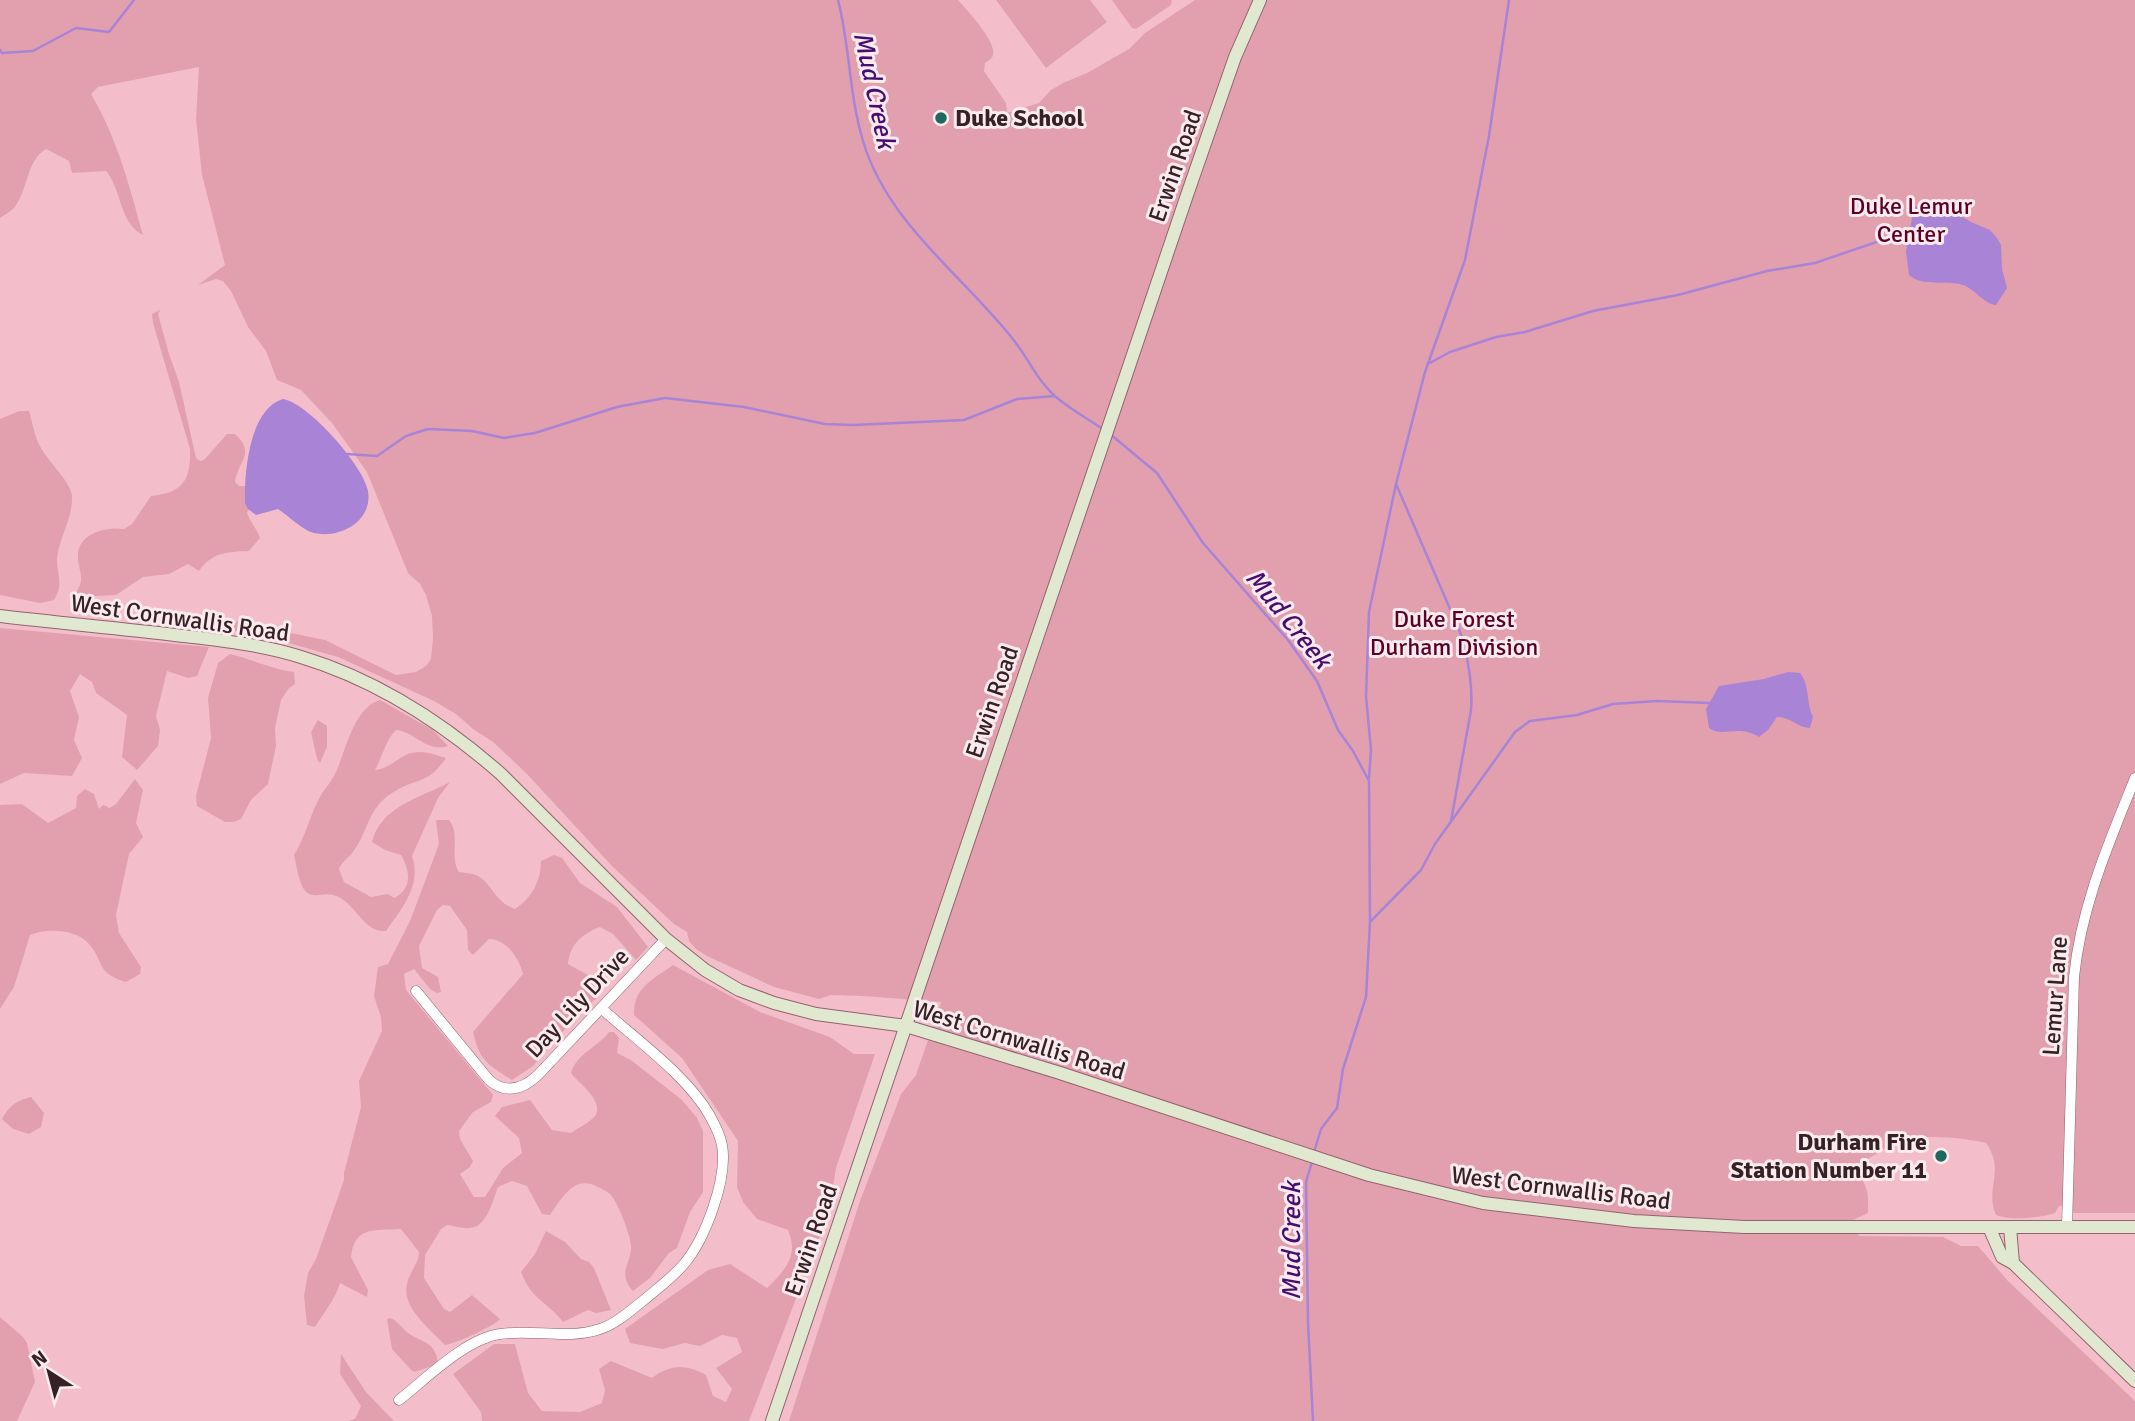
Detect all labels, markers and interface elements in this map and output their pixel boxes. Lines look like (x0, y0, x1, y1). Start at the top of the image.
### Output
water label: Mud Creek (846, 29, 902, 153)
place label: Duke School (955, 103, 1084, 133)
street label: Erwin Road (1142, 106, 1208, 226)
marker: Duke School (933, 110, 949, 126)
park label: Duke Lemur Center (1850, 191, 1972, 249)
water label: Mud Creek (1238, 563, 1339, 677)
street label: West Cornwallis Road (69, 588, 291, 648)
park label: Duke Forest Durham Division (1370, 604, 1538, 662)
street label: Erwin Road (959, 642, 1025, 762)
street label: Lemur Lane (2036, 935, 2074, 1057)
street label: Day Lily Drive (519, 942, 635, 1064)
street label: West Cornwallis Road (909, 993, 1129, 1087)
place label: Durham Fire Station Number 11 (1731, 1127, 1927, 1185)
marker: Durham Fire Station Number 11 (1933, 1148, 1949, 1164)
street label: West Cornwallis Road (1450, 1160, 1672, 1216)
street label: Erwin Road (778, 1180, 844, 1300)
water label: Mud Creek (1276, 1180, 1308, 1300)
north arrow (14, 1337, 84, 1407)
text: N (27, 1345, 52, 1373)

